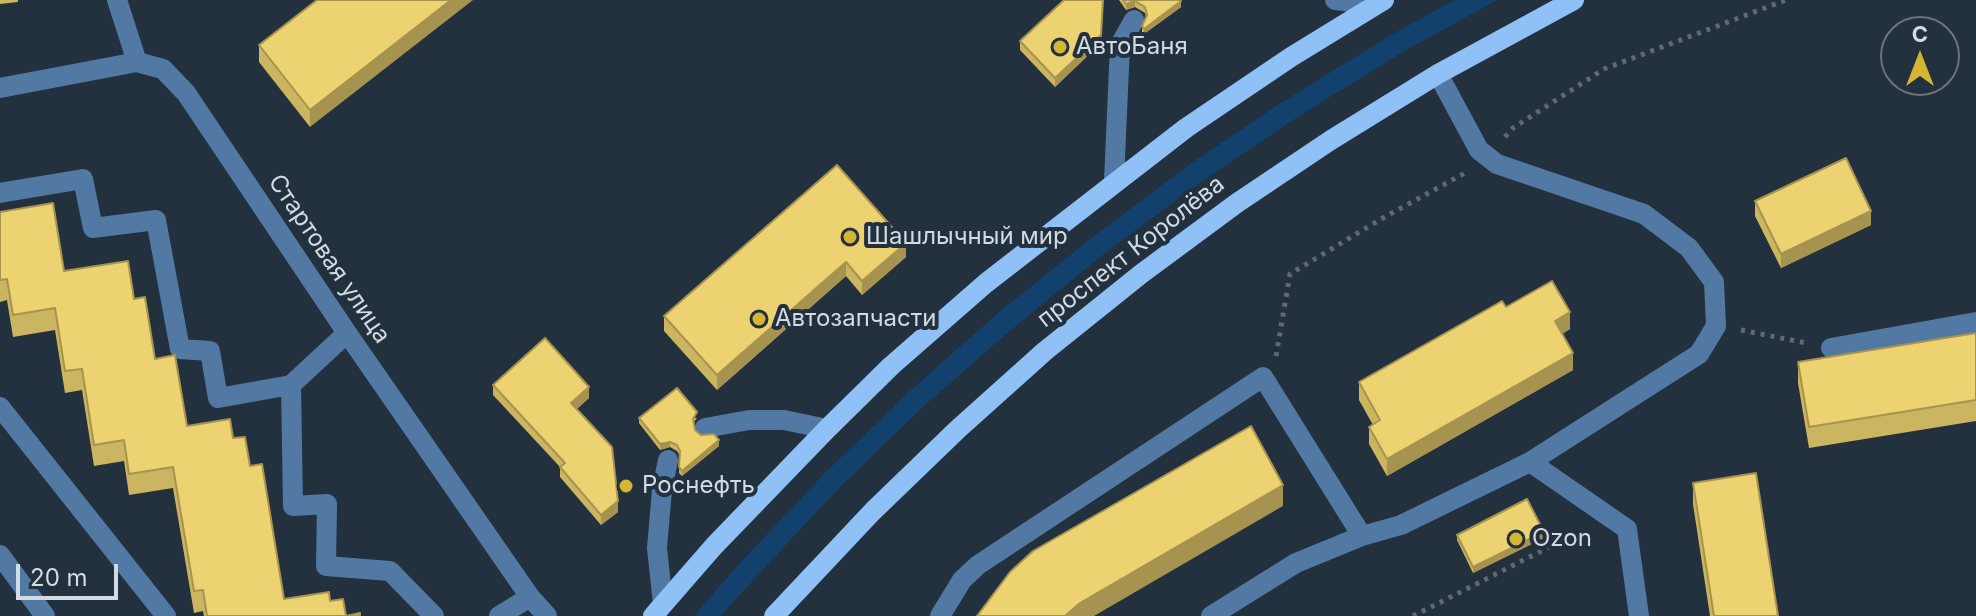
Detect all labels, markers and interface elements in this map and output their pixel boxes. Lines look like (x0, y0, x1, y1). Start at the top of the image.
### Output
north arrow (1880, 16, 1960, 96)
text: С (1912, 21, 1928, 47)
place label: АвтоБаня (1076, 33, 1188, 61)
marker: АвтоБаня (1051, 38, 1069, 56)
street label: Стартовая улица (262, 169, 396, 349)
street label: проспект Королёва (1032, 170, 1230, 334)
place label: Шашлычный мир (866, 223, 1068, 251)
marker: Шашлычный мир (841, 228, 859, 246)
place label: Автозапчасти (775, 305, 937, 333)
marker: Автозапчасти (750, 310, 768, 328)
place label: Роснефть (642, 472, 755, 500)
marker: Роснефть (617, 477, 635, 495)
place label: Ozon (1532, 525, 1592, 553)
marker: Ozon (1507, 530, 1525, 548)
scale bar (20, 548, 122, 598)
text: 20 m (30, 563, 88, 592)

